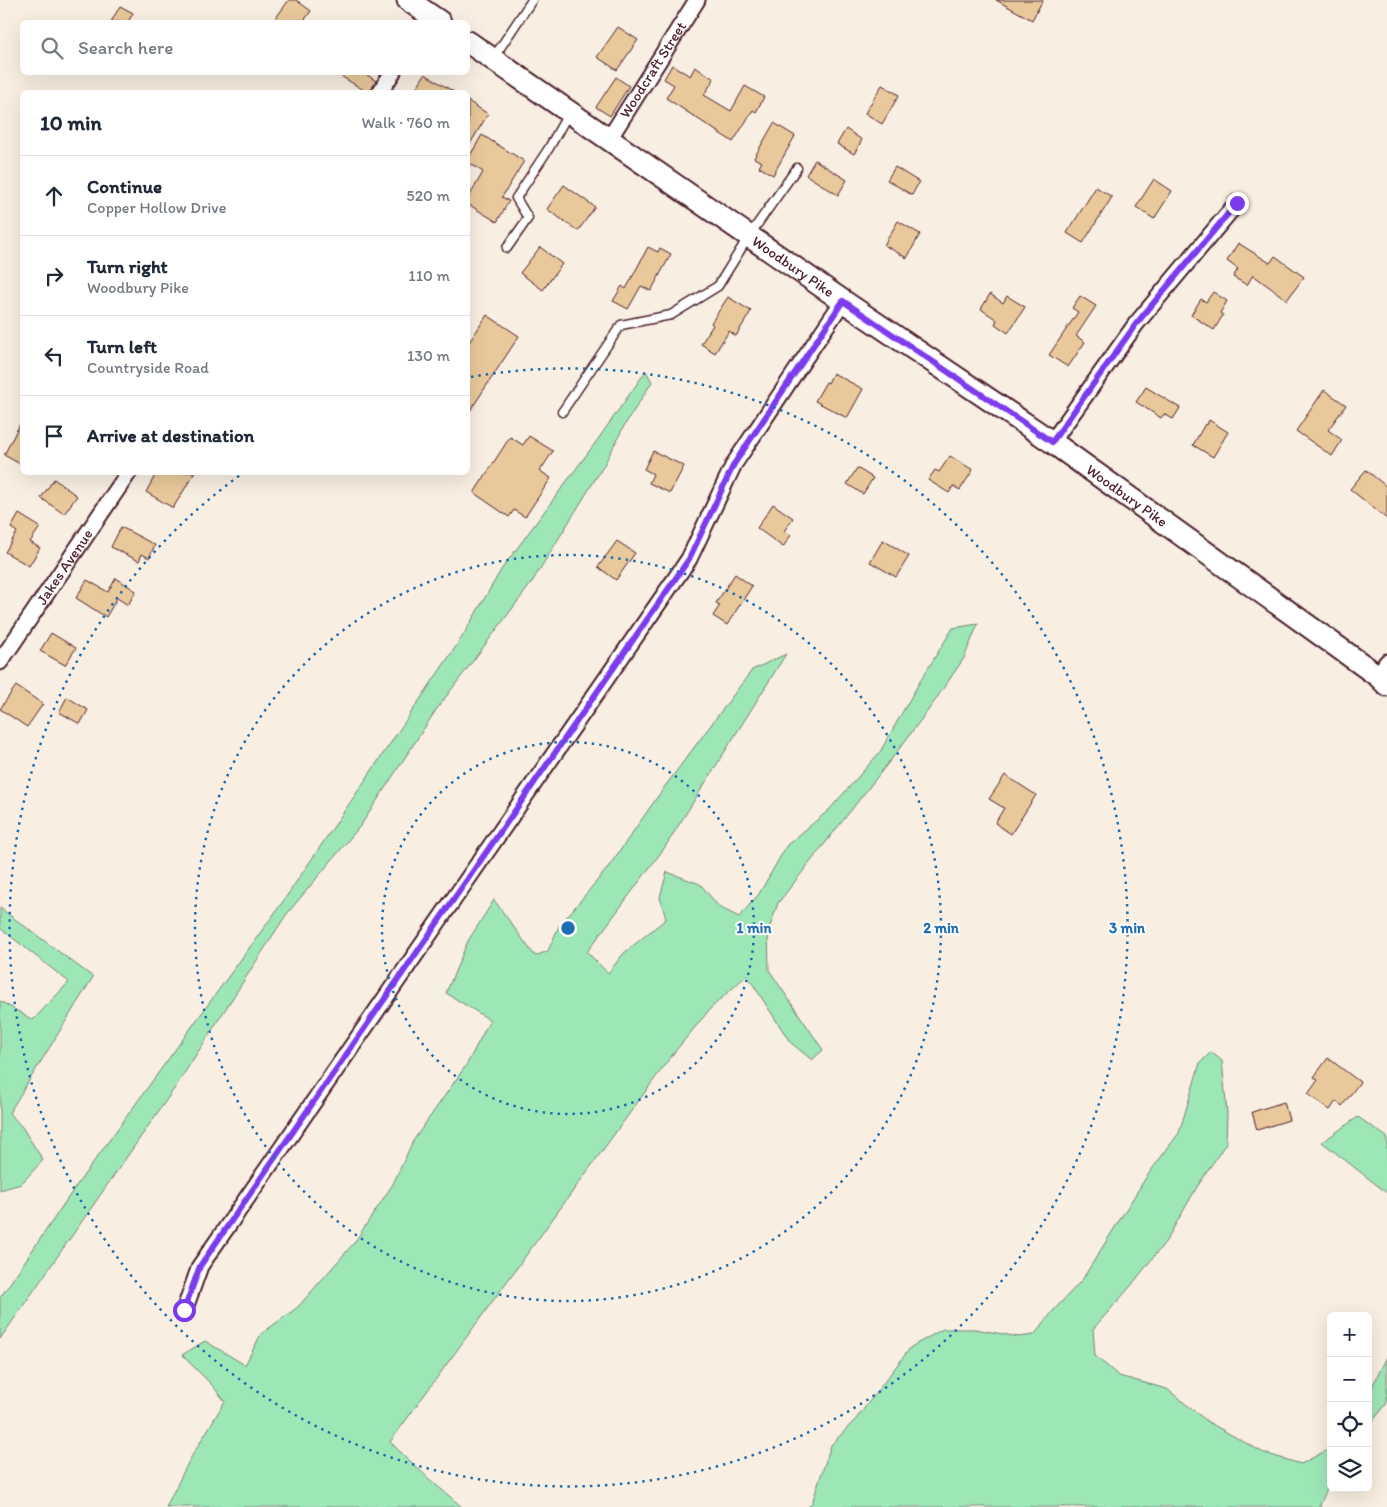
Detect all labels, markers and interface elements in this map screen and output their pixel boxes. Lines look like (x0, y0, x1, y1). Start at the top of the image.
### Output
street label: Woodcraft Street (616, 18, 690, 121)
search box (20, 20, 470, 75)
icon: search (38, 34, 66, 62)
text: Search here (78, 36, 173, 59)
text: 10 min (40, 110, 102, 135)
text: Walk · 760 m (362, 113, 450, 132)
text: Continue (87, 175, 162, 198)
icon: ahead (40, 182, 68, 210)
text: 520 m (406, 186, 450, 205)
route end (1226, 192, 1249, 215)
text: Copper Hollow Drive (87, 198, 227, 217)
street label: Woodbury Pike (749, 232, 838, 301)
text: Turn right (87, 255, 168, 278)
icon: right (40, 262, 68, 290)
text: 110 m (408, 266, 450, 285)
text: Woodbury Pike (87, 278, 189, 297)
text: Turn left (87, 335, 157, 358)
icon: left (40, 342, 68, 370)
text: 130 m (407, 346, 450, 365)
text: Countryside Road (87, 358, 209, 377)
icon: arrive (40, 422, 68, 450)
text: Arrive at destination (87, 424, 254, 447)
street label: Woodbury Pike (1083, 461, 1171, 531)
street label: Jakes Avenue (33, 526, 97, 608)
centre of rings (559, 919, 577, 937)
text: 1 min (737, 919, 772, 937)
text: 2 min (923, 919, 960, 937)
text: 3 min (1109, 919, 1146, 937)
route start (173, 1299, 196, 1322)
map controls (1327, 1312, 1372, 1492)
button: + (1327, 1312, 1372, 1357)
button: − (1327, 1357, 1372, 1402)
button: locate (1327, 1402, 1372, 1447)
button: layers (1327, 1447, 1372, 1492)

